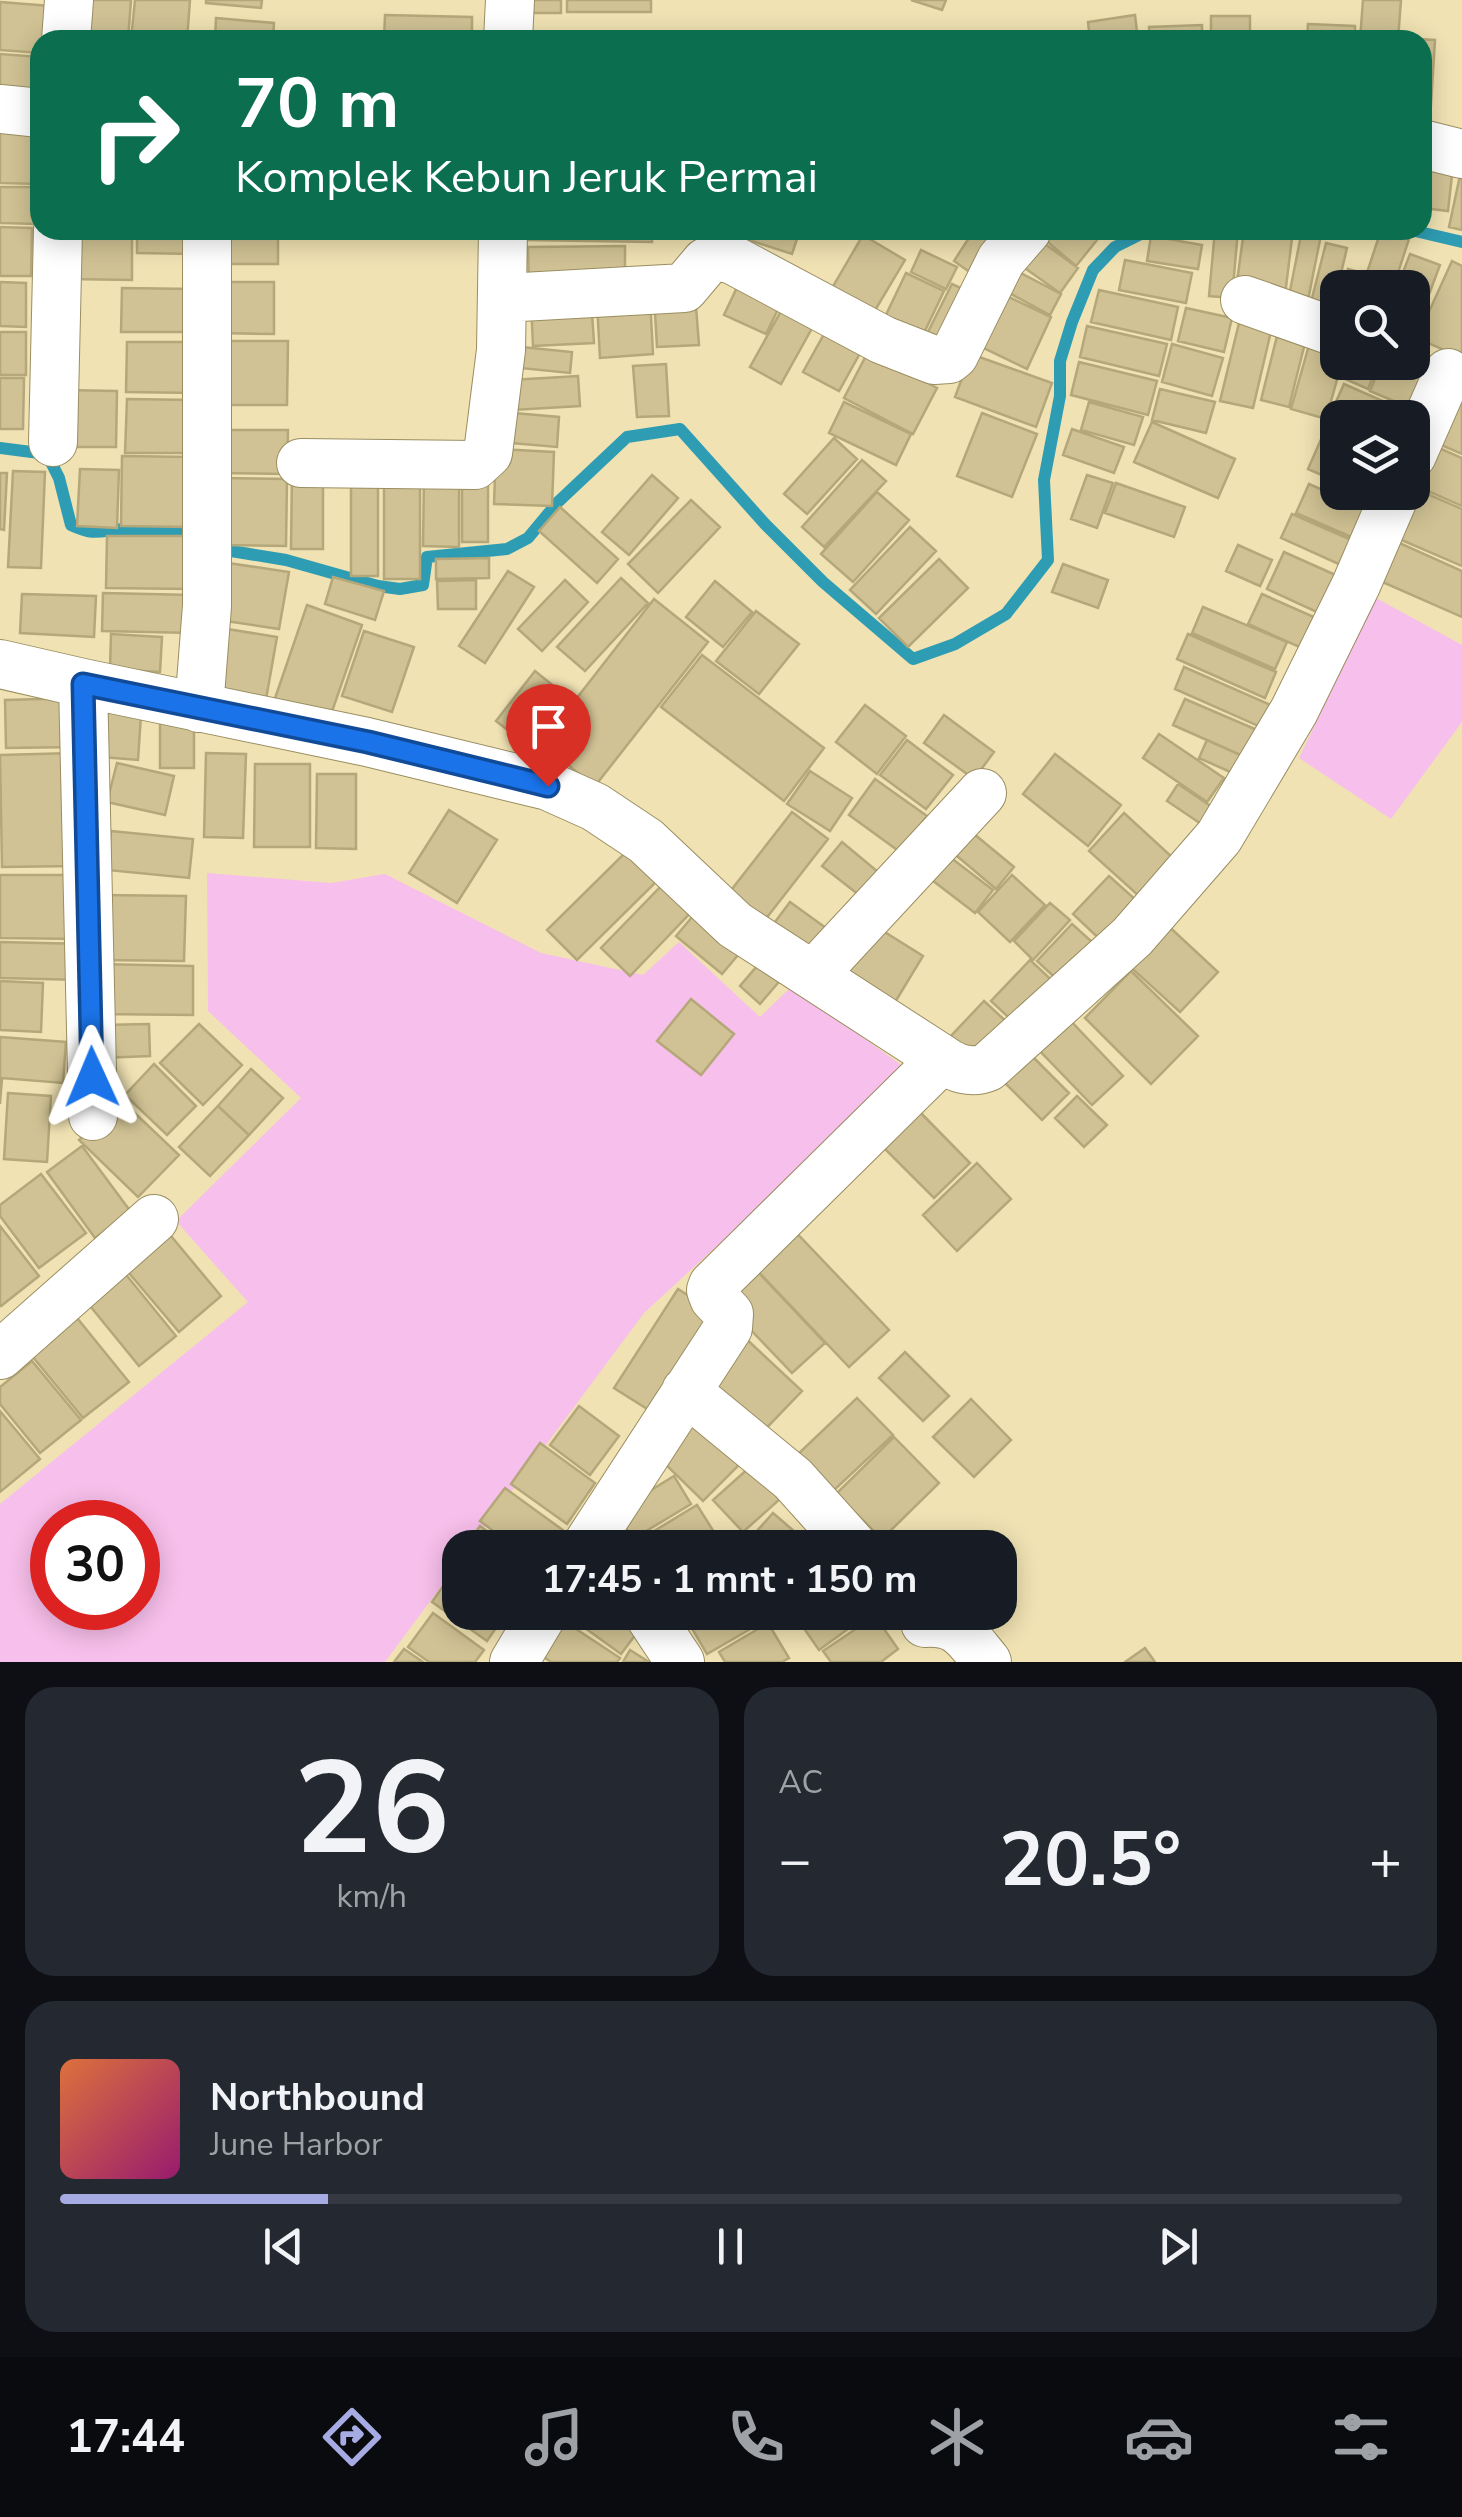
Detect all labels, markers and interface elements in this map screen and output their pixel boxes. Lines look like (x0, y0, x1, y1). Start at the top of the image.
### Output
text: 70 m (235, 56, 399, 152)
icon: right (70, 70, 200, 200)
text: Komplek Kebun Jeruk Permai (235, 147, 818, 208)
map controls (1320, 270, 1430, 510)
button: search (1320, 270, 1430, 380)
button: layers (1320, 400, 1430, 510)
pin (506, 684, 591, 787)
icon: arrive (521, 699, 576, 754)
position arrow (40, 1025, 144, 1129)
speed limit sign: 30 (30, 1500, 160, 1630)
text: 17:45 · 1 mnt · 150 m (542, 1554, 917, 1605)
text: 26 (294, 1721, 450, 1898)
text: AC (779, 1761, 823, 1804)
text: 20.5° (999, 1809, 1181, 1911)
text: − (779, 1823, 812, 1898)
text: + (1369, 1823, 1402, 1898)
text: km/h (336, 1875, 407, 1918)
text: Northbound (210, 2072, 425, 2123)
text: June Harbor (210, 2123, 382, 2166)
icon: previous (256, 2219, 311, 2274)
icon: pause (703, 2219, 758, 2274)
icon: next (1151, 2219, 1206, 2274)
icon: directions (317, 2402, 387, 2472)
icon: music (519, 2402, 589, 2472)
icon: phone (721, 2402, 791, 2472)
icon: climate (922, 2402, 992, 2472)
icon: car (1124, 2402, 1194, 2472)
icon: filters (1326, 2402, 1396, 2472)
text: 17:44 (66, 2407, 185, 2468)

